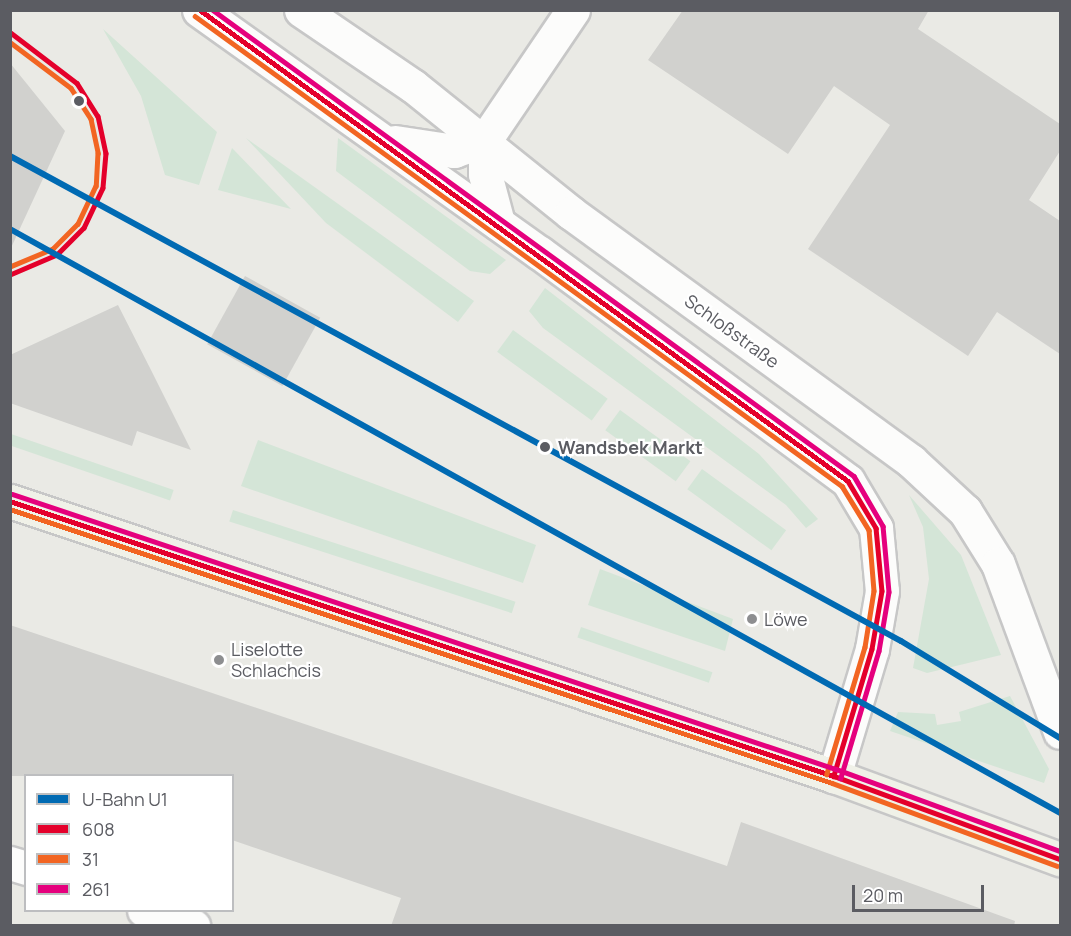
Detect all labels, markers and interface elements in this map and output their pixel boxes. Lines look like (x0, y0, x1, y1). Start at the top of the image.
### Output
unlabelled marker (73, 95, 85, 107)
street label: Schloßstraße (681, 290, 783, 372)
place label: Wandsbek Markt (558, 436, 703, 458)
marker: Wandsbek Markt (536, 438, 554, 456)
place label: Löwe (764, 608, 807, 630)
marker: Löwe (745, 612, 759, 626)
place label: Liselotte Schlachcis (231, 639, 321, 682)
marker: Liselotte Schlachcis (212, 653, 226, 667)
legend (24, 774, 234, 912)
text: U-Bahn U1 (82, 787, 168, 811)
text: 608 (82, 817, 115, 841)
text: 31 (82, 847, 99, 871)
scale bar (855, 873, 987, 911)
text: 261 (82, 877, 110, 901)
text: 20 m (863, 883, 903, 907)

